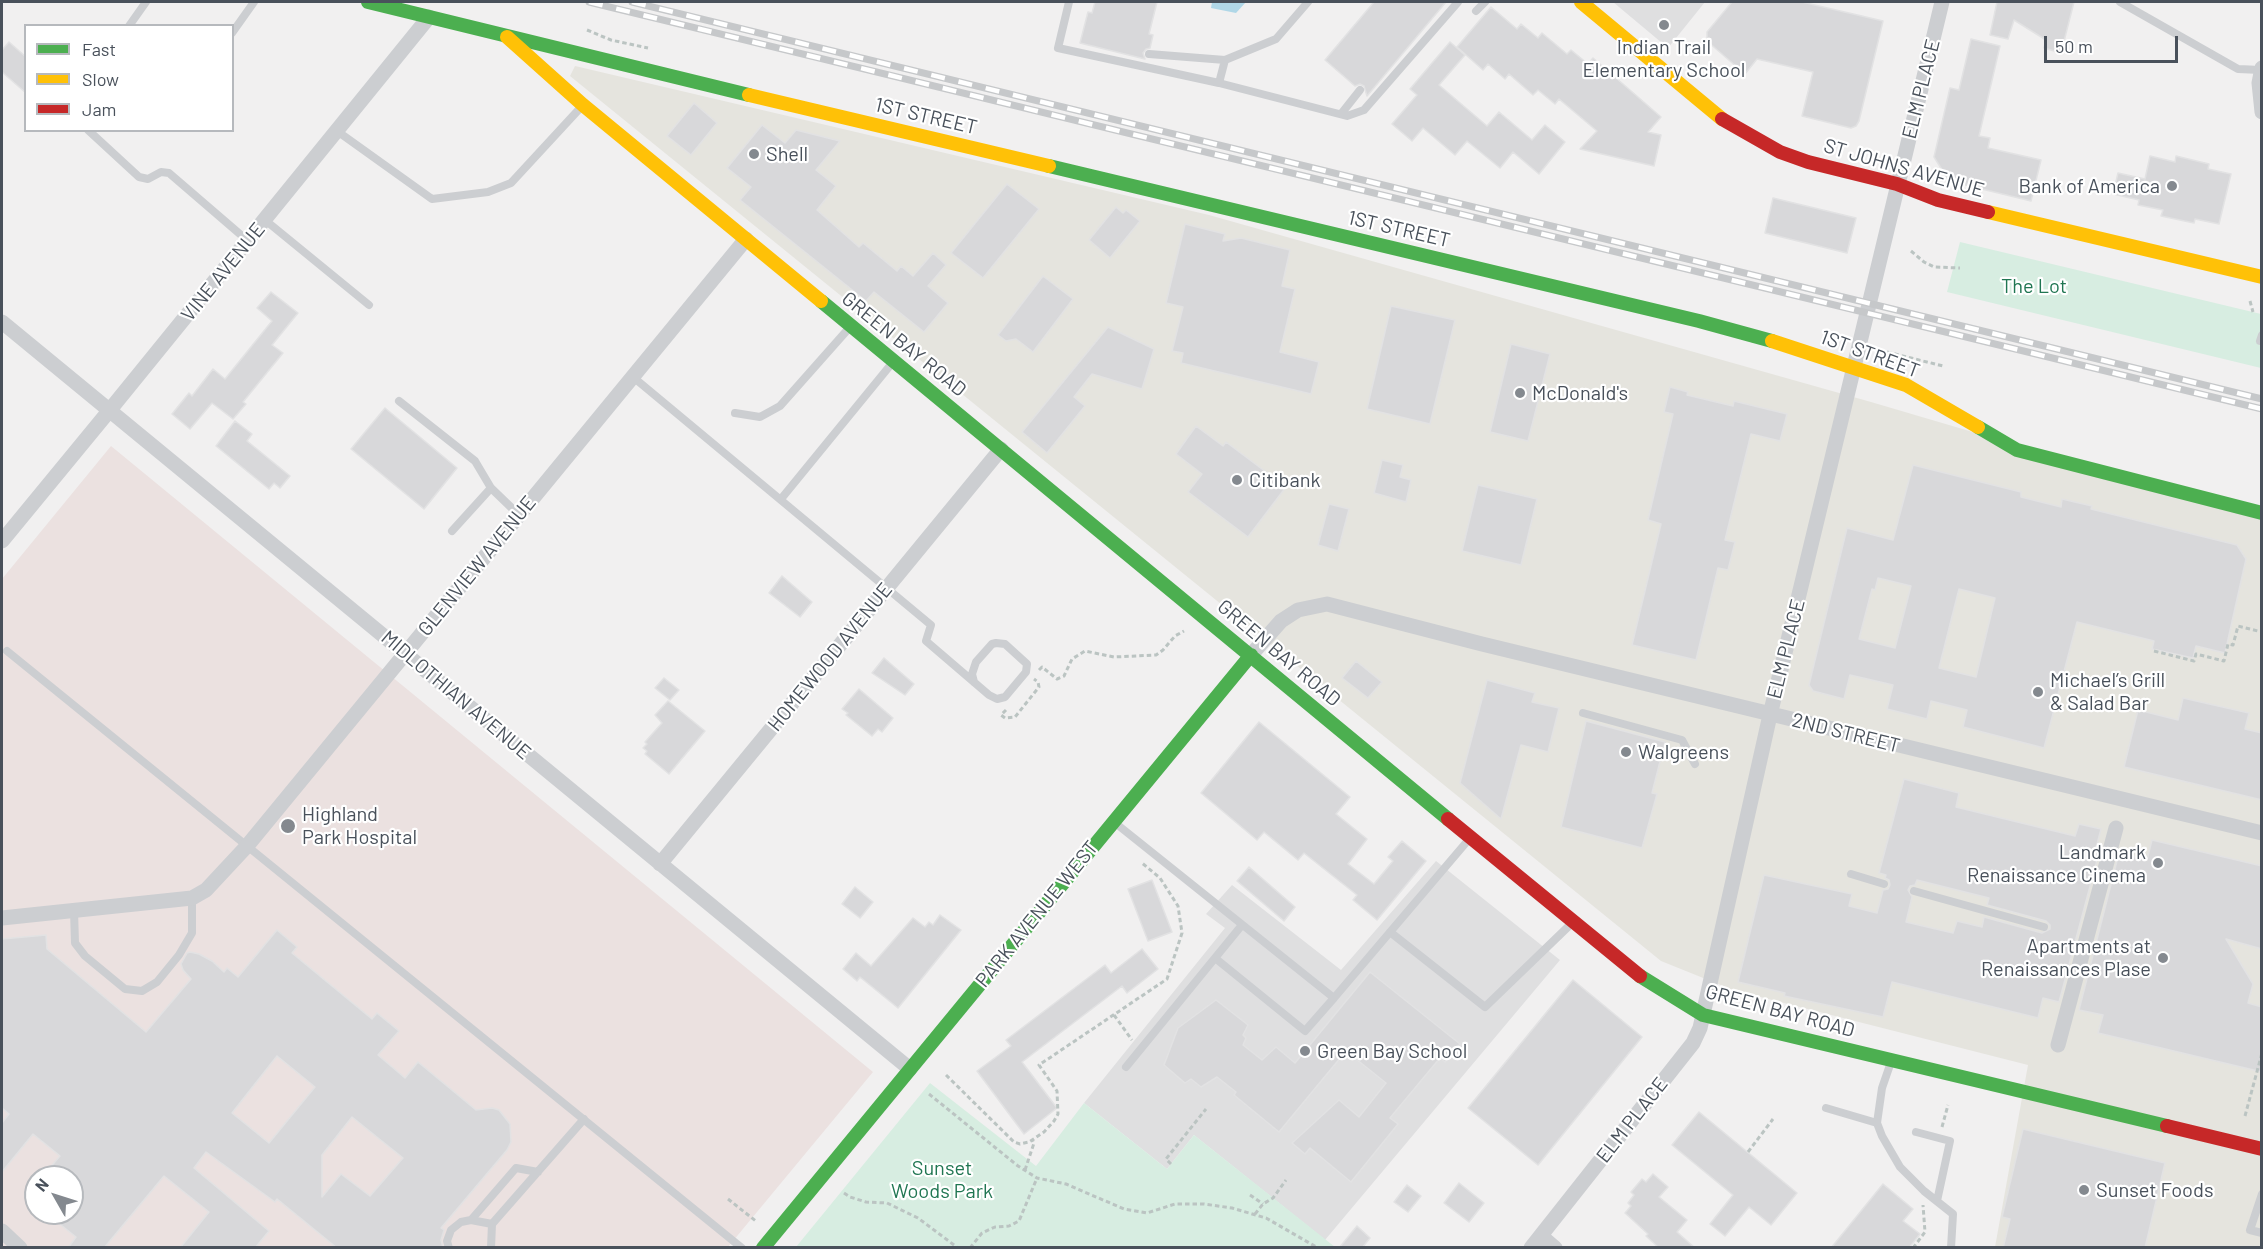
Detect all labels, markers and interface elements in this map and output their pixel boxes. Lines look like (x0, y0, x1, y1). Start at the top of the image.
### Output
marker: Indian Trail Elementary School (1657, 18, 1671, 32)
legend (24, 24, 234, 132)
scale bar (2047, 24, 2180, 62)
place label: Indian Trail Elementary School (1583, 35, 1745, 82)
text: 50 m (2055, 35, 2093, 57)
street label: ELM PLACE (1897, 37, 1945, 141)
text: Fast (82, 38, 116, 60)
text: Slow (82, 68, 119, 90)
street label: 1ST STREET (873, 93, 979, 139)
text: Jam (82, 98, 116, 120)
street label: ST JOHNS AVENUE (1821, 134, 1987, 202)
place label: Shell (766, 142, 808, 166)
marker: Shell (747, 147, 761, 161)
place label: Bank of America (2018, 174, 2160, 198)
marker: Bank of America (2165, 179, 2179, 193)
street label: 1ST STREET (1346, 206, 1452, 252)
street label: VINE AVENUE (176, 218, 270, 326)
park label: The Lot (2001, 274, 2067, 298)
street label: GREEN BAY ROAD (837, 286, 971, 402)
street label: 1ST STREET (1817, 325, 1923, 383)
place label: McDonald's (1532, 381, 1628, 405)
marker: McDonald's (1513, 386, 1527, 400)
place label: Citibank (1249, 468, 1321, 492)
marker: Citibank (1230, 473, 1244, 487)
street label: GLENVIEW AVENUE (413, 491, 541, 641)
street label: HOMEWOOD AVENUE (763, 578, 897, 736)
street label: GREEN BAY ROAD (1212, 594, 1346, 712)
street label: ELM PLACE (1762, 597, 1810, 701)
street label: MIDLOTHIAN AVENUE (376, 625, 536, 765)
place label: Michael’s Grill & Salad Bar (2050, 668, 2165, 715)
marker: Michael’s Grill & Salad Bar (2031, 685, 2045, 699)
street label: 2ND STREET (1789, 708, 1903, 758)
place label: Walgreens (1638, 740, 1729, 764)
marker: Walgreens (1619, 745, 1633, 759)
place label: Highland Park Hospital (302, 802, 417, 849)
marker: Highland Park Hospital (279, 817, 297, 835)
street label: PARK AVENUE WEST (971, 836, 1103, 992)
place label: Landmark Renaissance Cinema (1967, 840, 2146, 887)
marker: Landmark Renaissance Cinema (2151, 856, 2165, 870)
place label: Apartments at Renaissances Plase (1981, 934, 2151, 981)
marker: Apartments at Renaissances Plase (2156, 951, 2170, 965)
street label: GREEN BAY ROAD (1703, 980, 1857, 1042)
place label: Green Bay School (1317, 1039, 1467, 1063)
marker: Green Bay School (1298, 1044, 1312, 1058)
street label: ELM PLACE (1591, 1072, 1673, 1168)
park label: Sunset Woods Park (891, 1156, 993, 1203)
north arrow (24, 1165, 84, 1225)
text: N (30, 1175, 52, 1195)
place label: Sunset Foods (2096, 1178, 2213, 1202)
marker: Sunset Foods (2077, 1183, 2091, 1197)

